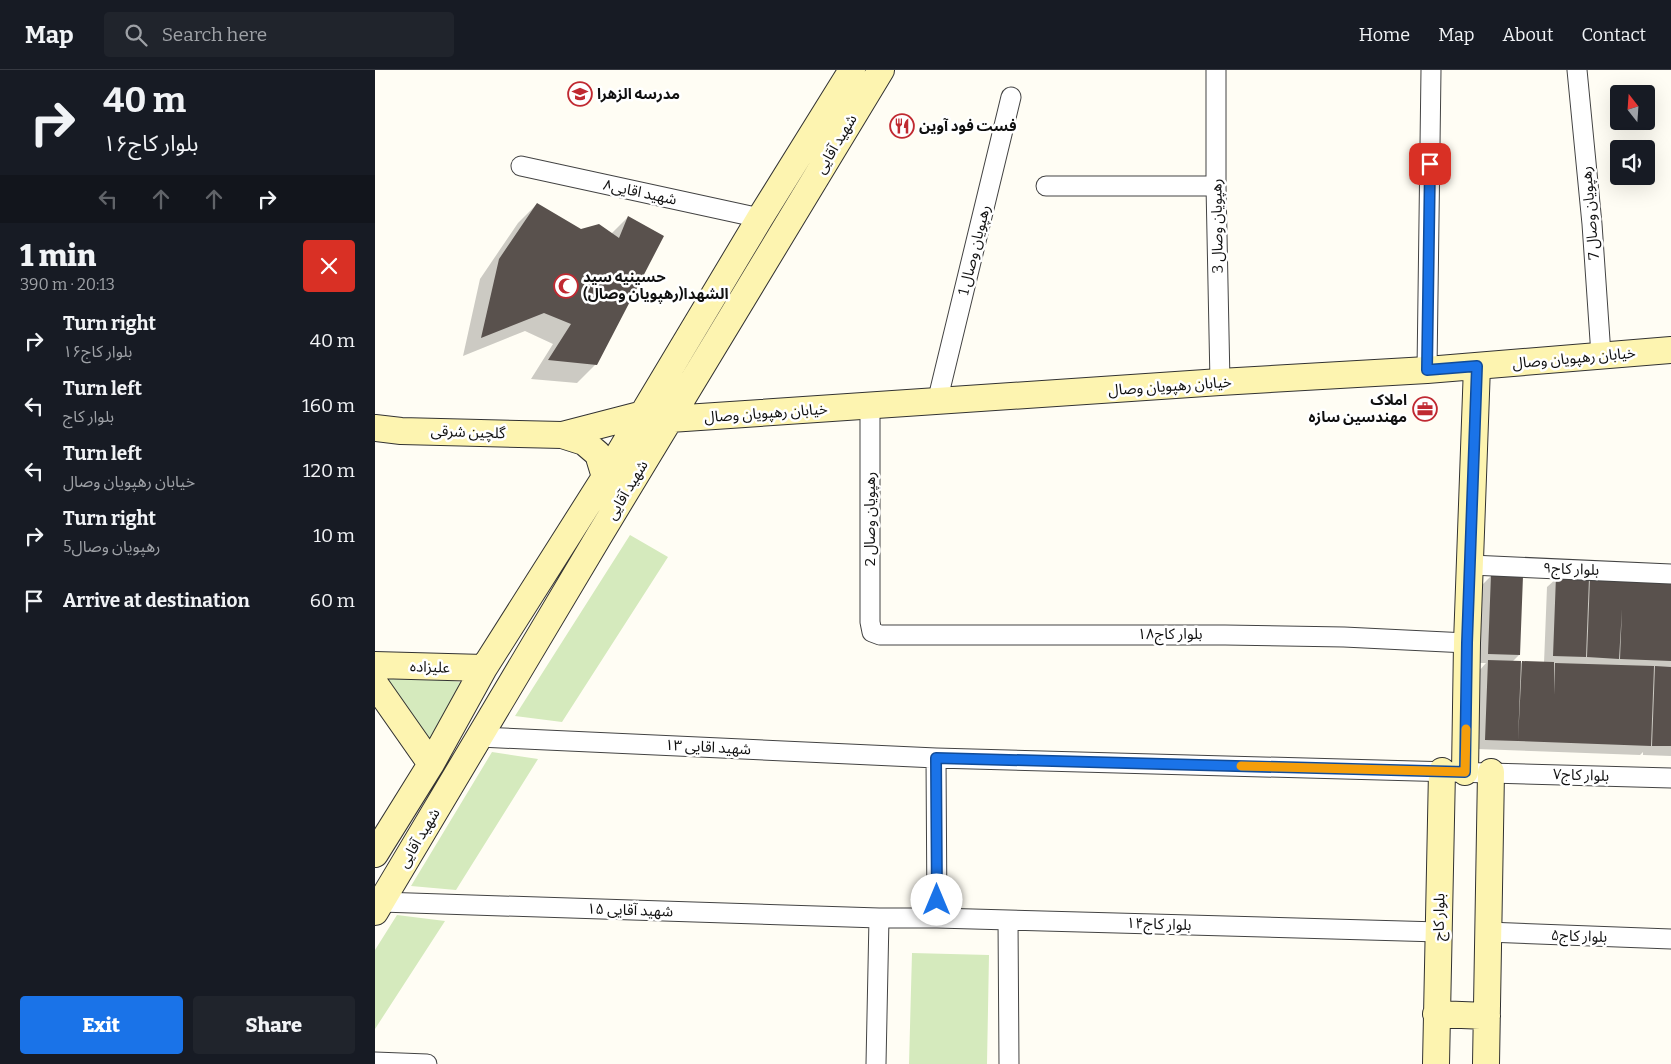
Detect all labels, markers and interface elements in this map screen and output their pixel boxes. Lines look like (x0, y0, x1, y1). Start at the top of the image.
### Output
search box (104, 12, 454, 57)
text: Map (25, 21, 74, 49)
icon: search (122, 21, 150, 49)
text: Search here (162, 23, 267, 46)
text: Home (1359, 24, 1410, 46)
text: Map (1438, 24, 1474, 46)
text: About (1502, 24, 1553, 46)
text: Contact (1581, 24, 1646, 46)
text: 40 m (103, 79, 186, 121)
school or university icon: مدرسه الزهرا (567, 81, 593, 107)
place label: مدرسه الزهرا (597, 85, 680, 103)
north arrow (1610, 85, 1655, 130)
map controls (1610, 85, 1655, 185)
icon: right (20, 90, 85, 155)
street label: شهید آقایی (811, 111, 861, 177)
restaurant icon: فست فود آوین (889, 113, 915, 139)
place label: فست فود آوین (919, 117, 1017, 135)
text: بلوار کاج۱۶ (103, 130, 198, 157)
button: sound (1610, 140, 1655, 185)
pin (1409, 143, 1451, 185)
icon: arrive (1416, 150, 1444, 178)
street label: 7 رهپویان وصال (1577, 165, 1604, 261)
street label: شهید اقایی۸ (602, 175, 679, 209)
street label: 3 رهپویان وصال (1207, 178, 1228, 274)
icon: left (94, 185, 122, 213)
icon: ahead (147, 185, 175, 213)
icon: ahead (200, 185, 228, 213)
icon: right (253, 185, 281, 213)
street label: 1 رهپویان وصال (954, 203, 995, 297)
text: 1 min (20, 238, 96, 274)
button: close (303, 240, 355, 292)
place label: حسینیه سید الشهدا(رهپویان وصال) (583, 268, 729, 304)
mosque icon: حسینیه سید الشهدا(رهپویان وصال) (553, 273, 579, 299)
text: 390 m · 20:13 (20, 275, 115, 294)
text: Turn right (63, 312, 156, 335)
icon: right (20, 327, 48, 355)
text: 40 m (310, 329, 355, 352)
text: بلوار کاج۱۶ (63, 342, 132, 361)
street label: خیابان رهپویان وصال (1512, 344, 1637, 373)
street label: خیابان رهپویان وصال (1108, 373, 1233, 400)
text: Turn left (63, 377, 142, 400)
place label: املاک مهندسین سازه (1309, 391, 1407, 426)
icon: left (20, 392, 48, 420)
text: 160 m (302, 394, 355, 417)
office icon: املاک مهندسین سازه (1412, 396, 1438, 422)
street label: خیابان رهپویان وصال (704, 400, 829, 427)
text: بلوار کاج (63, 407, 114, 426)
street label: گلچین شرقی (430, 422, 506, 443)
text: Turn left (63, 442, 142, 465)
icon: left (20, 457, 48, 485)
street label: شهید آقایی (602, 457, 652, 523)
text: 120 m (303, 459, 355, 482)
text: خیابان رهپویان وصال (63, 472, 195, 491)
street label: 2 رهپویان وصال (861, 472, 880, 566)
text: Turn right (63, 507, 156, 530)
icon: right (20, 522, 48, 550)
text: 10 m (313, 524, 355, 547)
text: رهپویان وصال5 (63, 537, 160, 556)
street label: بلوار کاج۹ (1542, 559, 1600, 582)
icon: arrive (20, 587, 48, 615)
text: Arrive at destination (63, 589, 250, 612)
text: 60 m (310, 589, 355, 612)
street label: بلوار کاج۱۸ (1138, 625, 1203, 646)
street label: علیزاده (410, 657, 451, 677)
street label: شهید اقایی ۱۳ (664, 736, 752, 758)
street label: بلوار کاج۷ (1552, 765, 1610, 788)
street label: شهید آقایی (394, 805, 444, 871)
position arrow (910, 873, 962, 925)
street label: بلوار کاج (1430, 893, 1451, 941)
street label: شهید آقایی ۱۵ (587, 900, 674, 921)
street label: بلوار کاج۱۴ (1126, 914, 1192, 937)
street label: بلوار کاج۵ (1550, 926, 1608, 949)
button: Exit (20, 996, 183, 1054)
button: Share (193, 996, 355, 1054)

